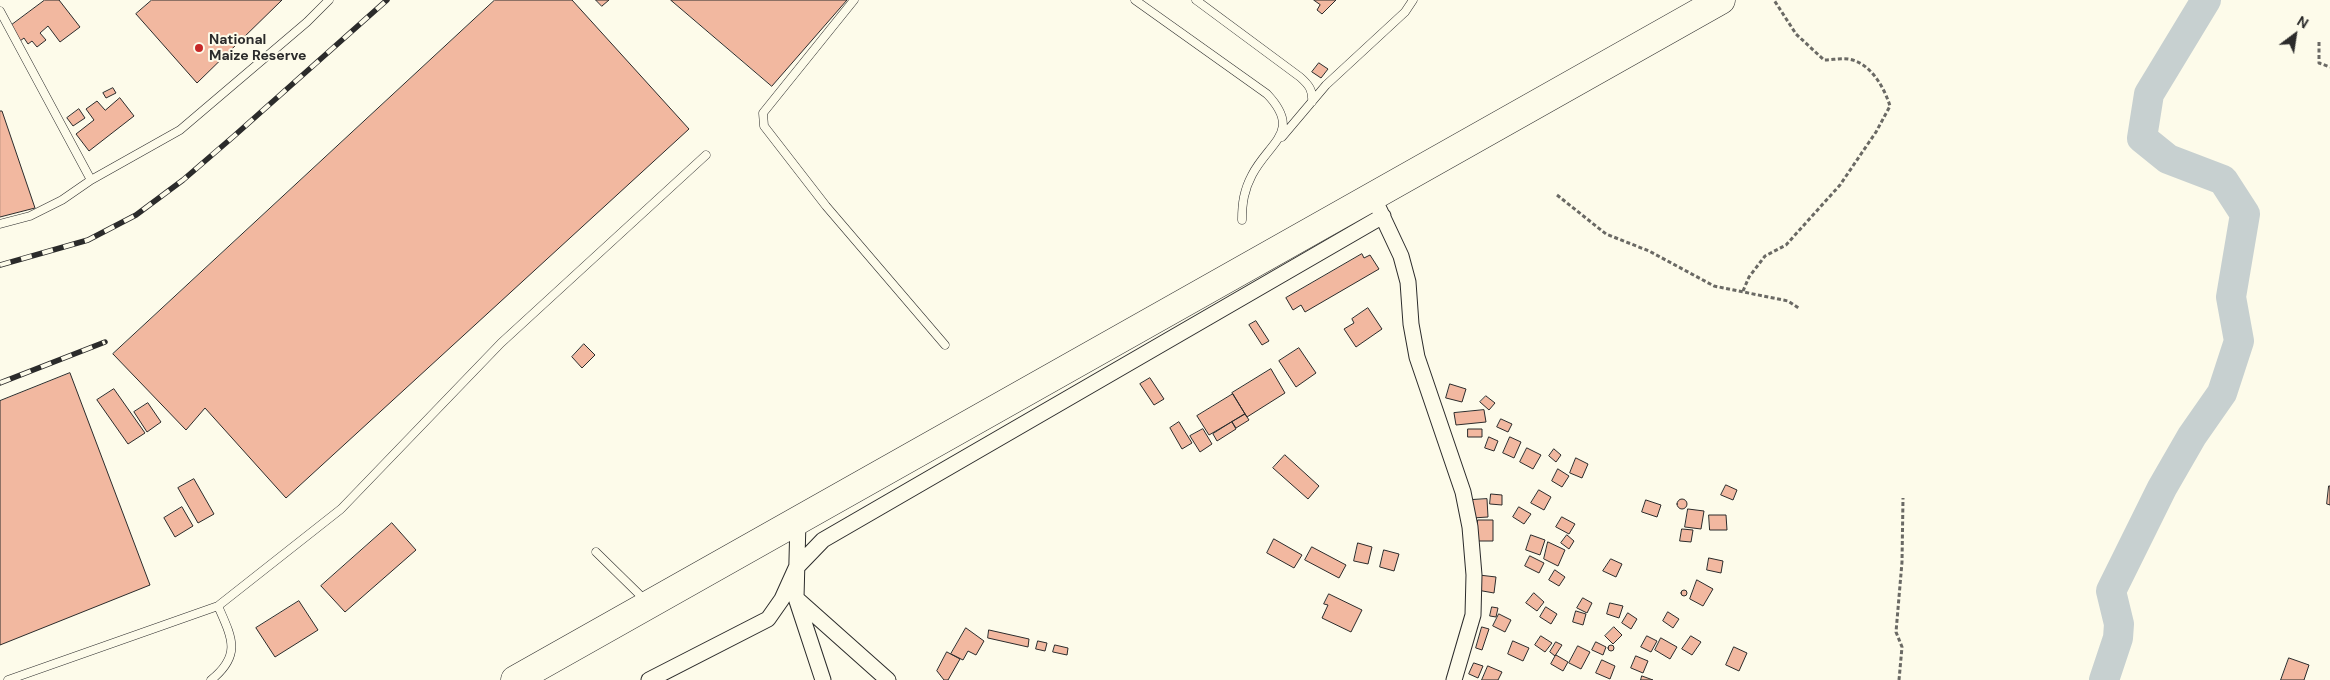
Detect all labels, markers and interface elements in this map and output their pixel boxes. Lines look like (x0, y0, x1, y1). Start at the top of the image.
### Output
north arrow (2270, 10, 2320, 60)
text: N (2294, 12, 2312, 32)
place label: National Maize Reserve (209, 32, 306, 64)
marker: National Maize Reserve (193, 42, 205, 54)

